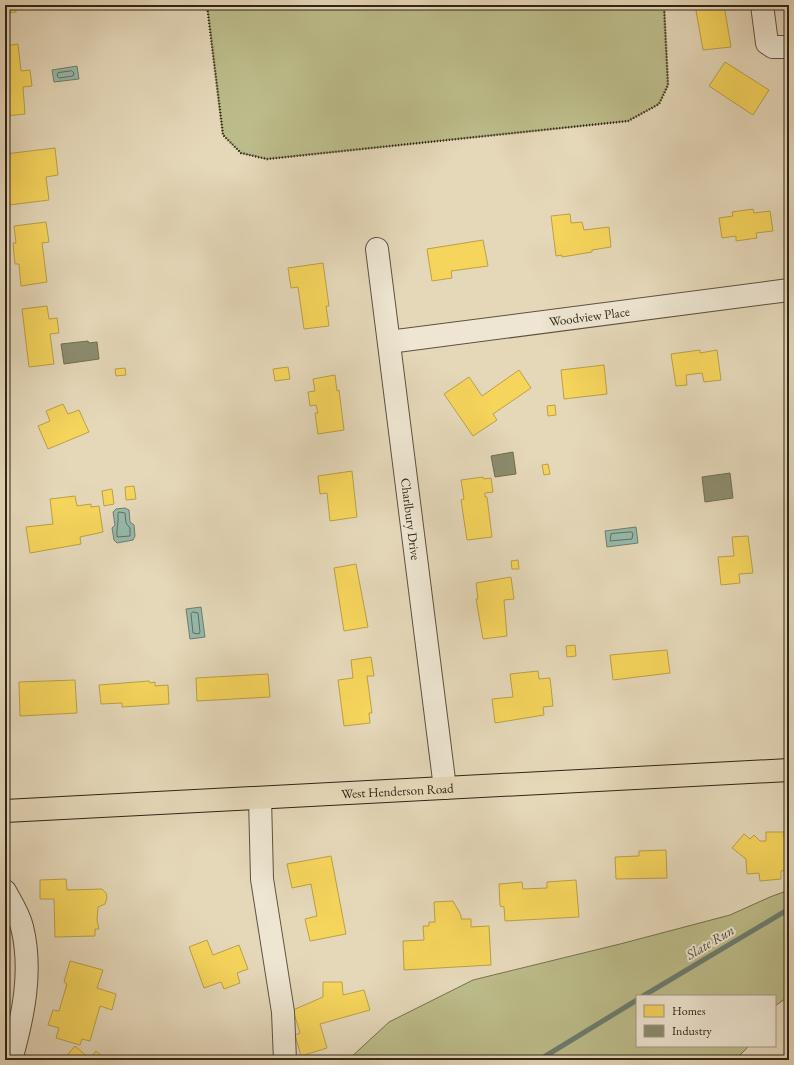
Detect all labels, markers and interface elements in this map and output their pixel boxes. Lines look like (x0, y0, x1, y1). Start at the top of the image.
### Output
street label: Woodview Place (548, 303, 631, 330)
street label: Charlbury Drive (397, 477, 424, 561)
street label: West Henderson Road (341, 780, 454, 802)
water label: Slate Run (682, 921, 737, 964)
legend (636, 995, 776, 1047)
text: Homes (672, 1003, 706, 1019)
text: Industry (672, 1023, 712, 1039)

